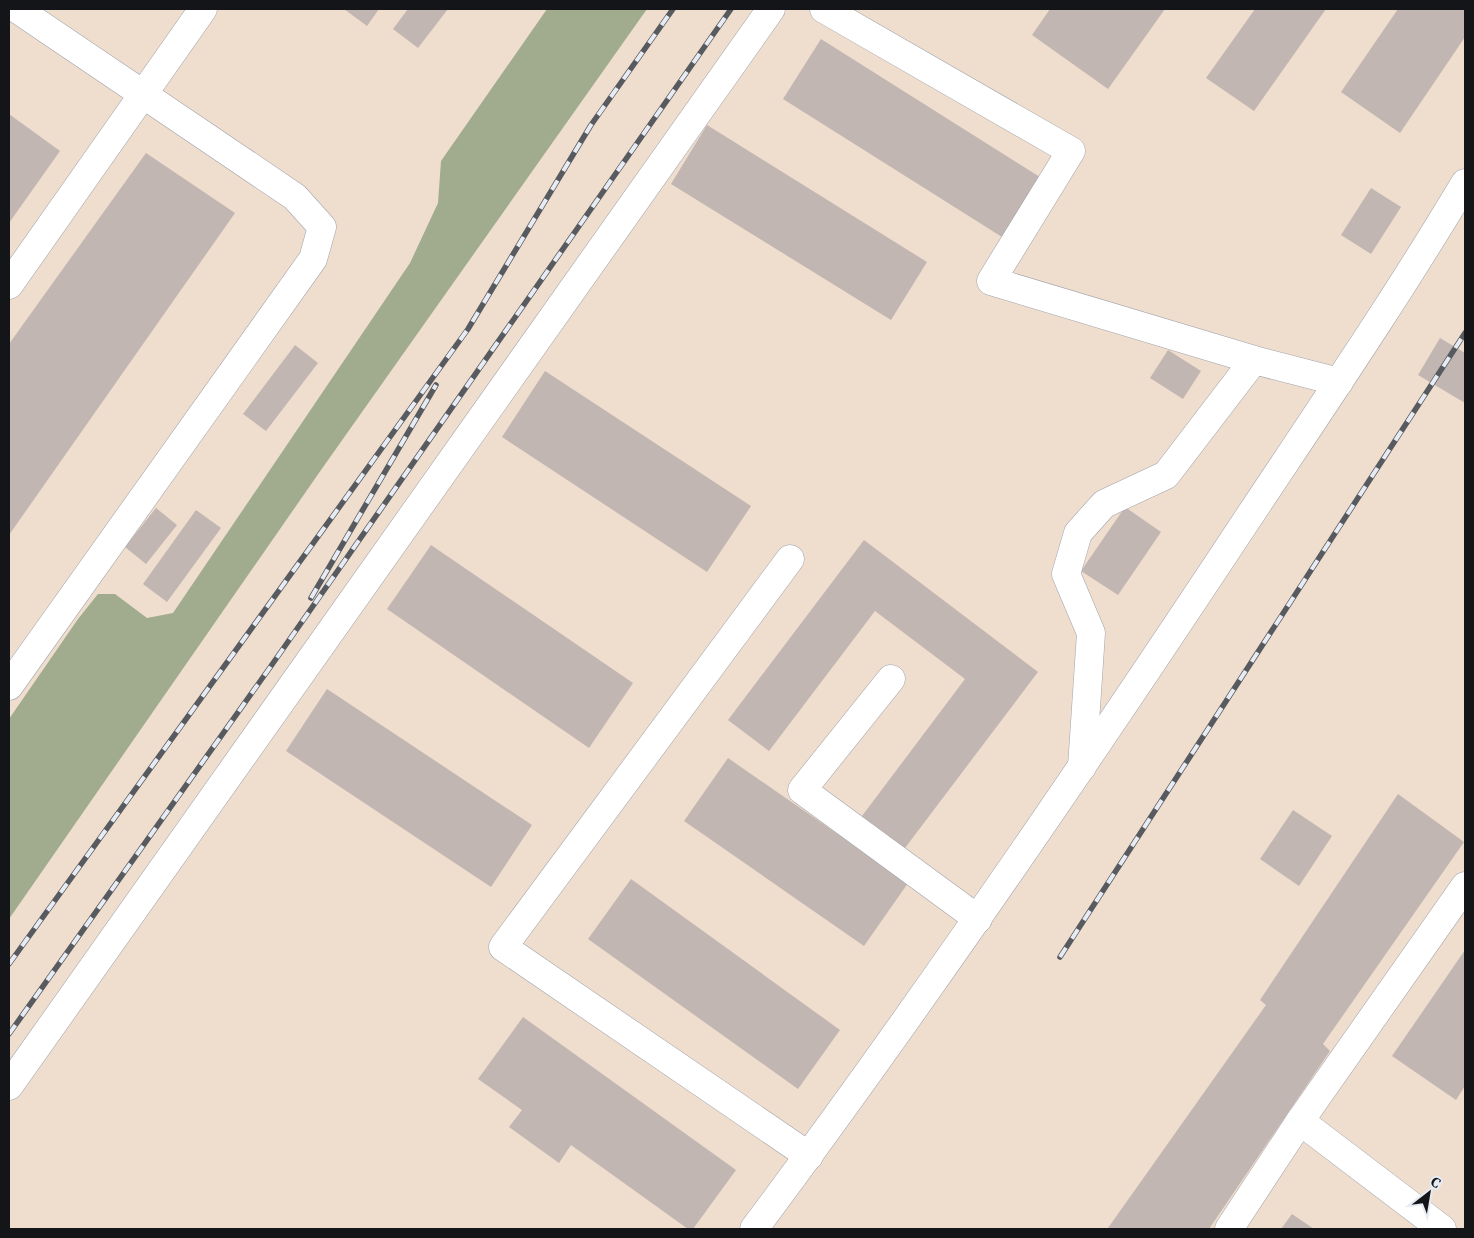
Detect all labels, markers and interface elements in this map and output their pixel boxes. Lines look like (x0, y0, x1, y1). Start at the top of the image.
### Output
north arrow (1404, 1168, 1454, 1218)
text: С (1427, 1171, 1445, 1193)

